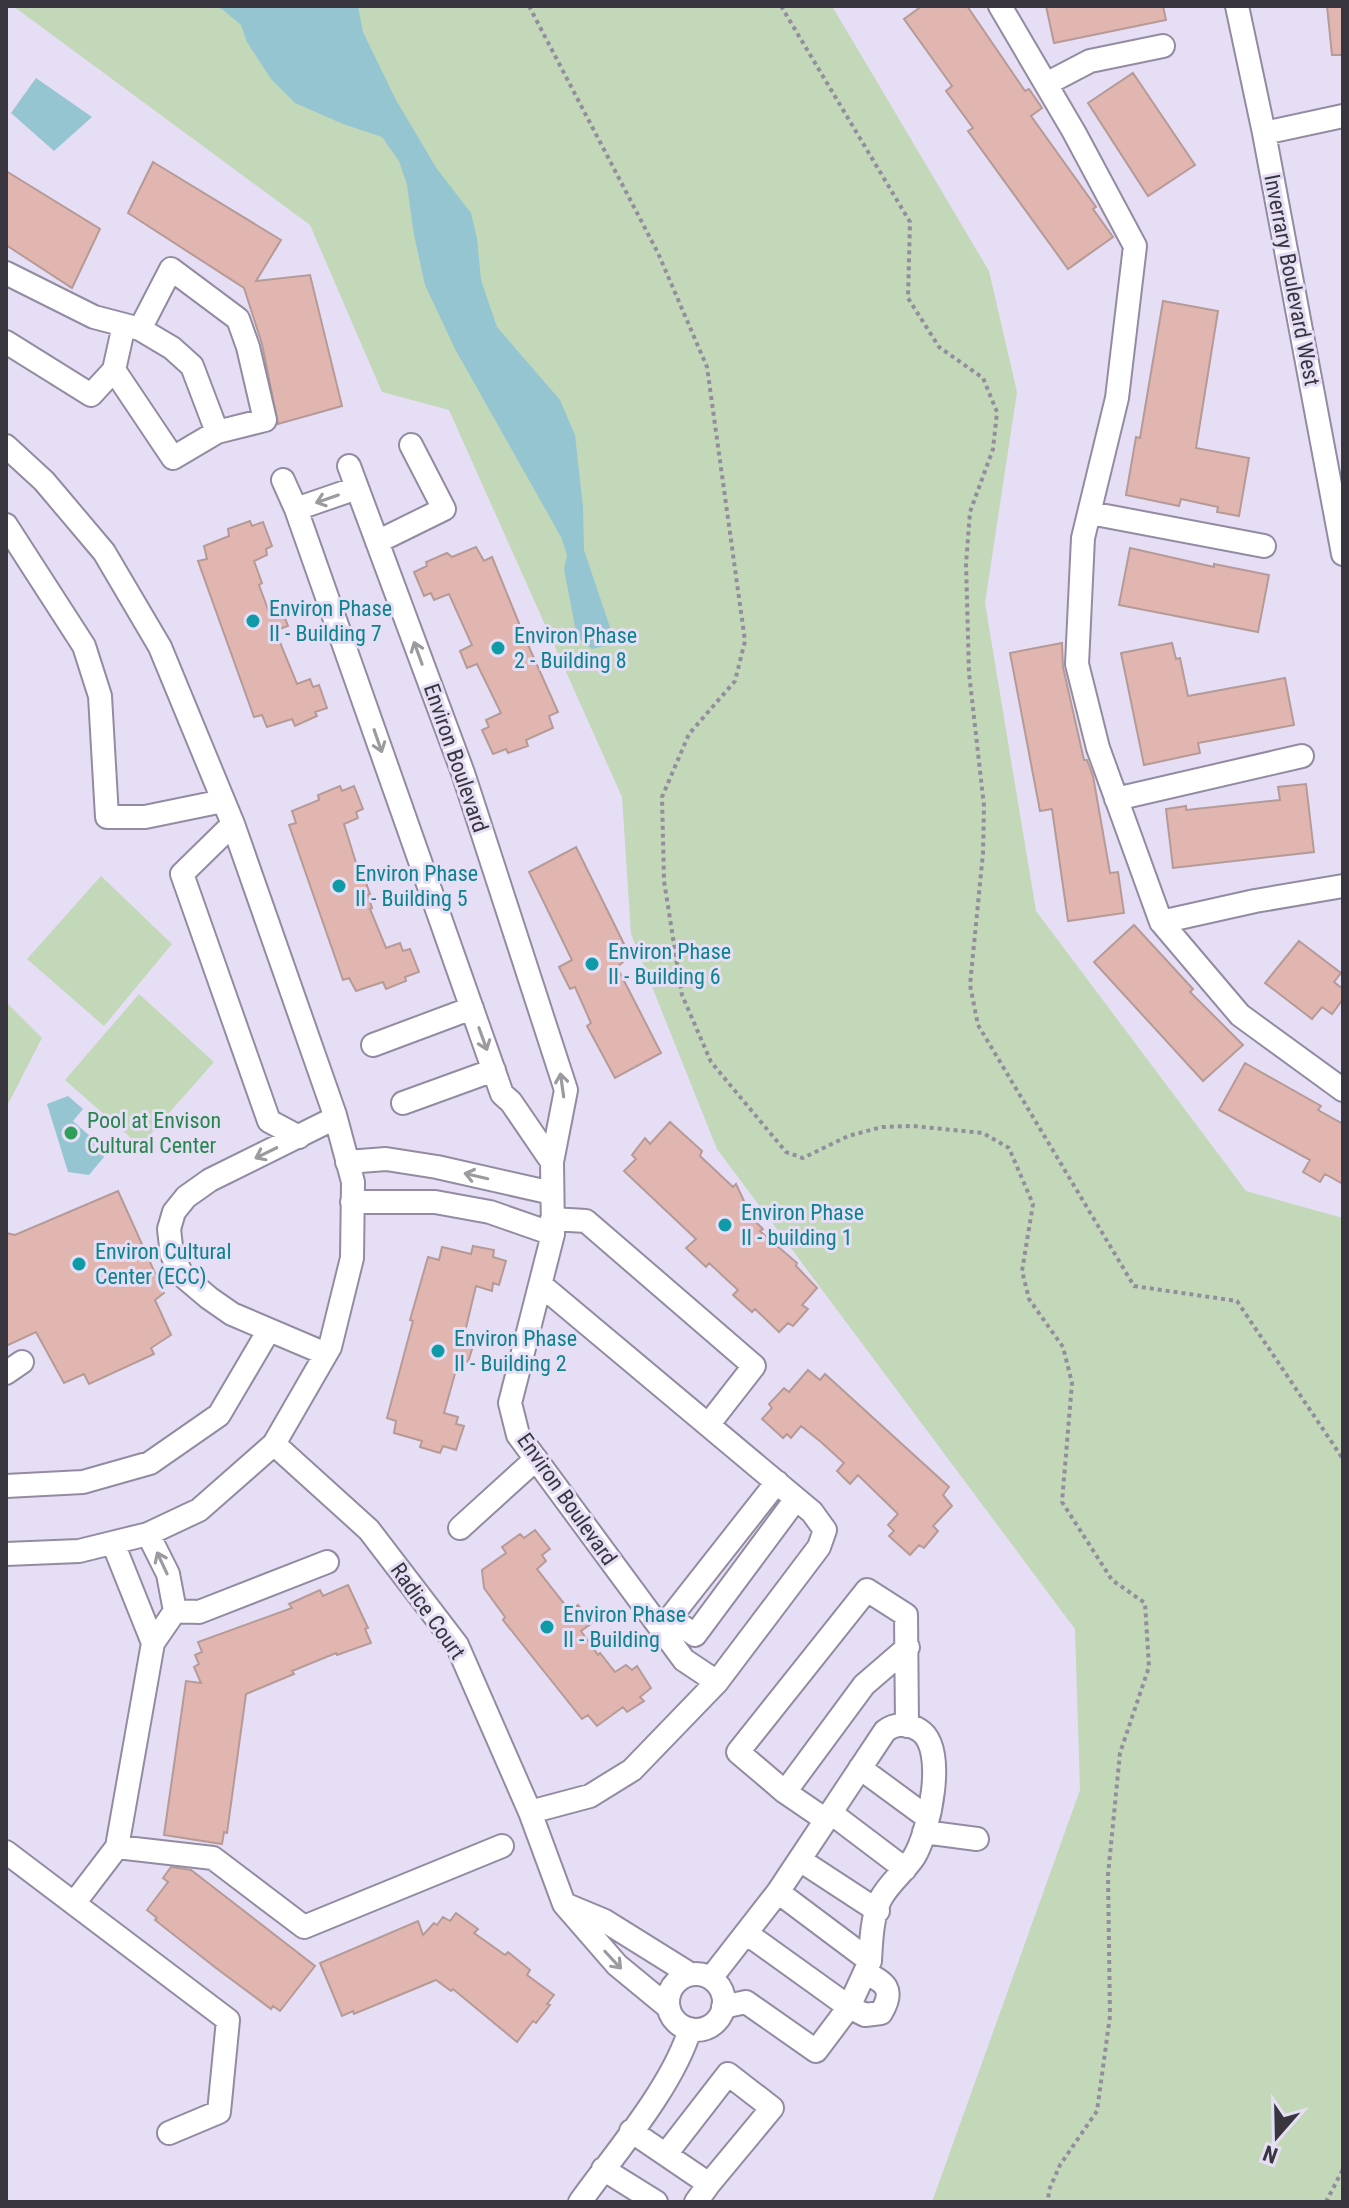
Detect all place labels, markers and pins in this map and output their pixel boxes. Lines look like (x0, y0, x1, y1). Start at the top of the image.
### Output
place label: Environ Phase II - Building 7 (269, 596, 392, 646)
marker: Environ Phase II - Building 7 (244, 612, 262, 630)
place label: Environ Phase 2 - Building 8 (514, 623, 637, 673)
marker: Environ Phase 2 - Building 8 (489, 639, 507, 657)
place label: Environ Phase II - Building 5 (355, 861, 478, 911)
marker: Environ Phase II - Building 5 (330, 877, 348, 895)
place label: Environ Phase II - Building 6 (608, 939, 731, 989)
marker: Environ Phase II - Building 6 (583, 955, 601, 973)
place label: Pool at Envison Cultural Center (87, 1108, 221, 1158)
marker: Pool at Envison Cultural Center (62, 1124, 80, 1142)
place label: Environ Phase II - building 1 (741, 1200, 864, 1250)
marker: Environ Phase II - building 1 (716, 1216, 734, 1234)
place label: Environ Cultural Center (ECC) (95, 1239, 231, 1290)
marker: Environ Cultural Center (ECC) (70, 1255, 88, 1273)
place label: Environ Phase II - Building 2 (454, 1326, 577, 1376)
marker: Environ Phase II - Building 2 (429, 1342, 447, 1360)
place label: Environ Phase II - Building (563, 1602, 686, 1652)
marker: Environ Phase II - Building (538, 1618, 556, 1636)

